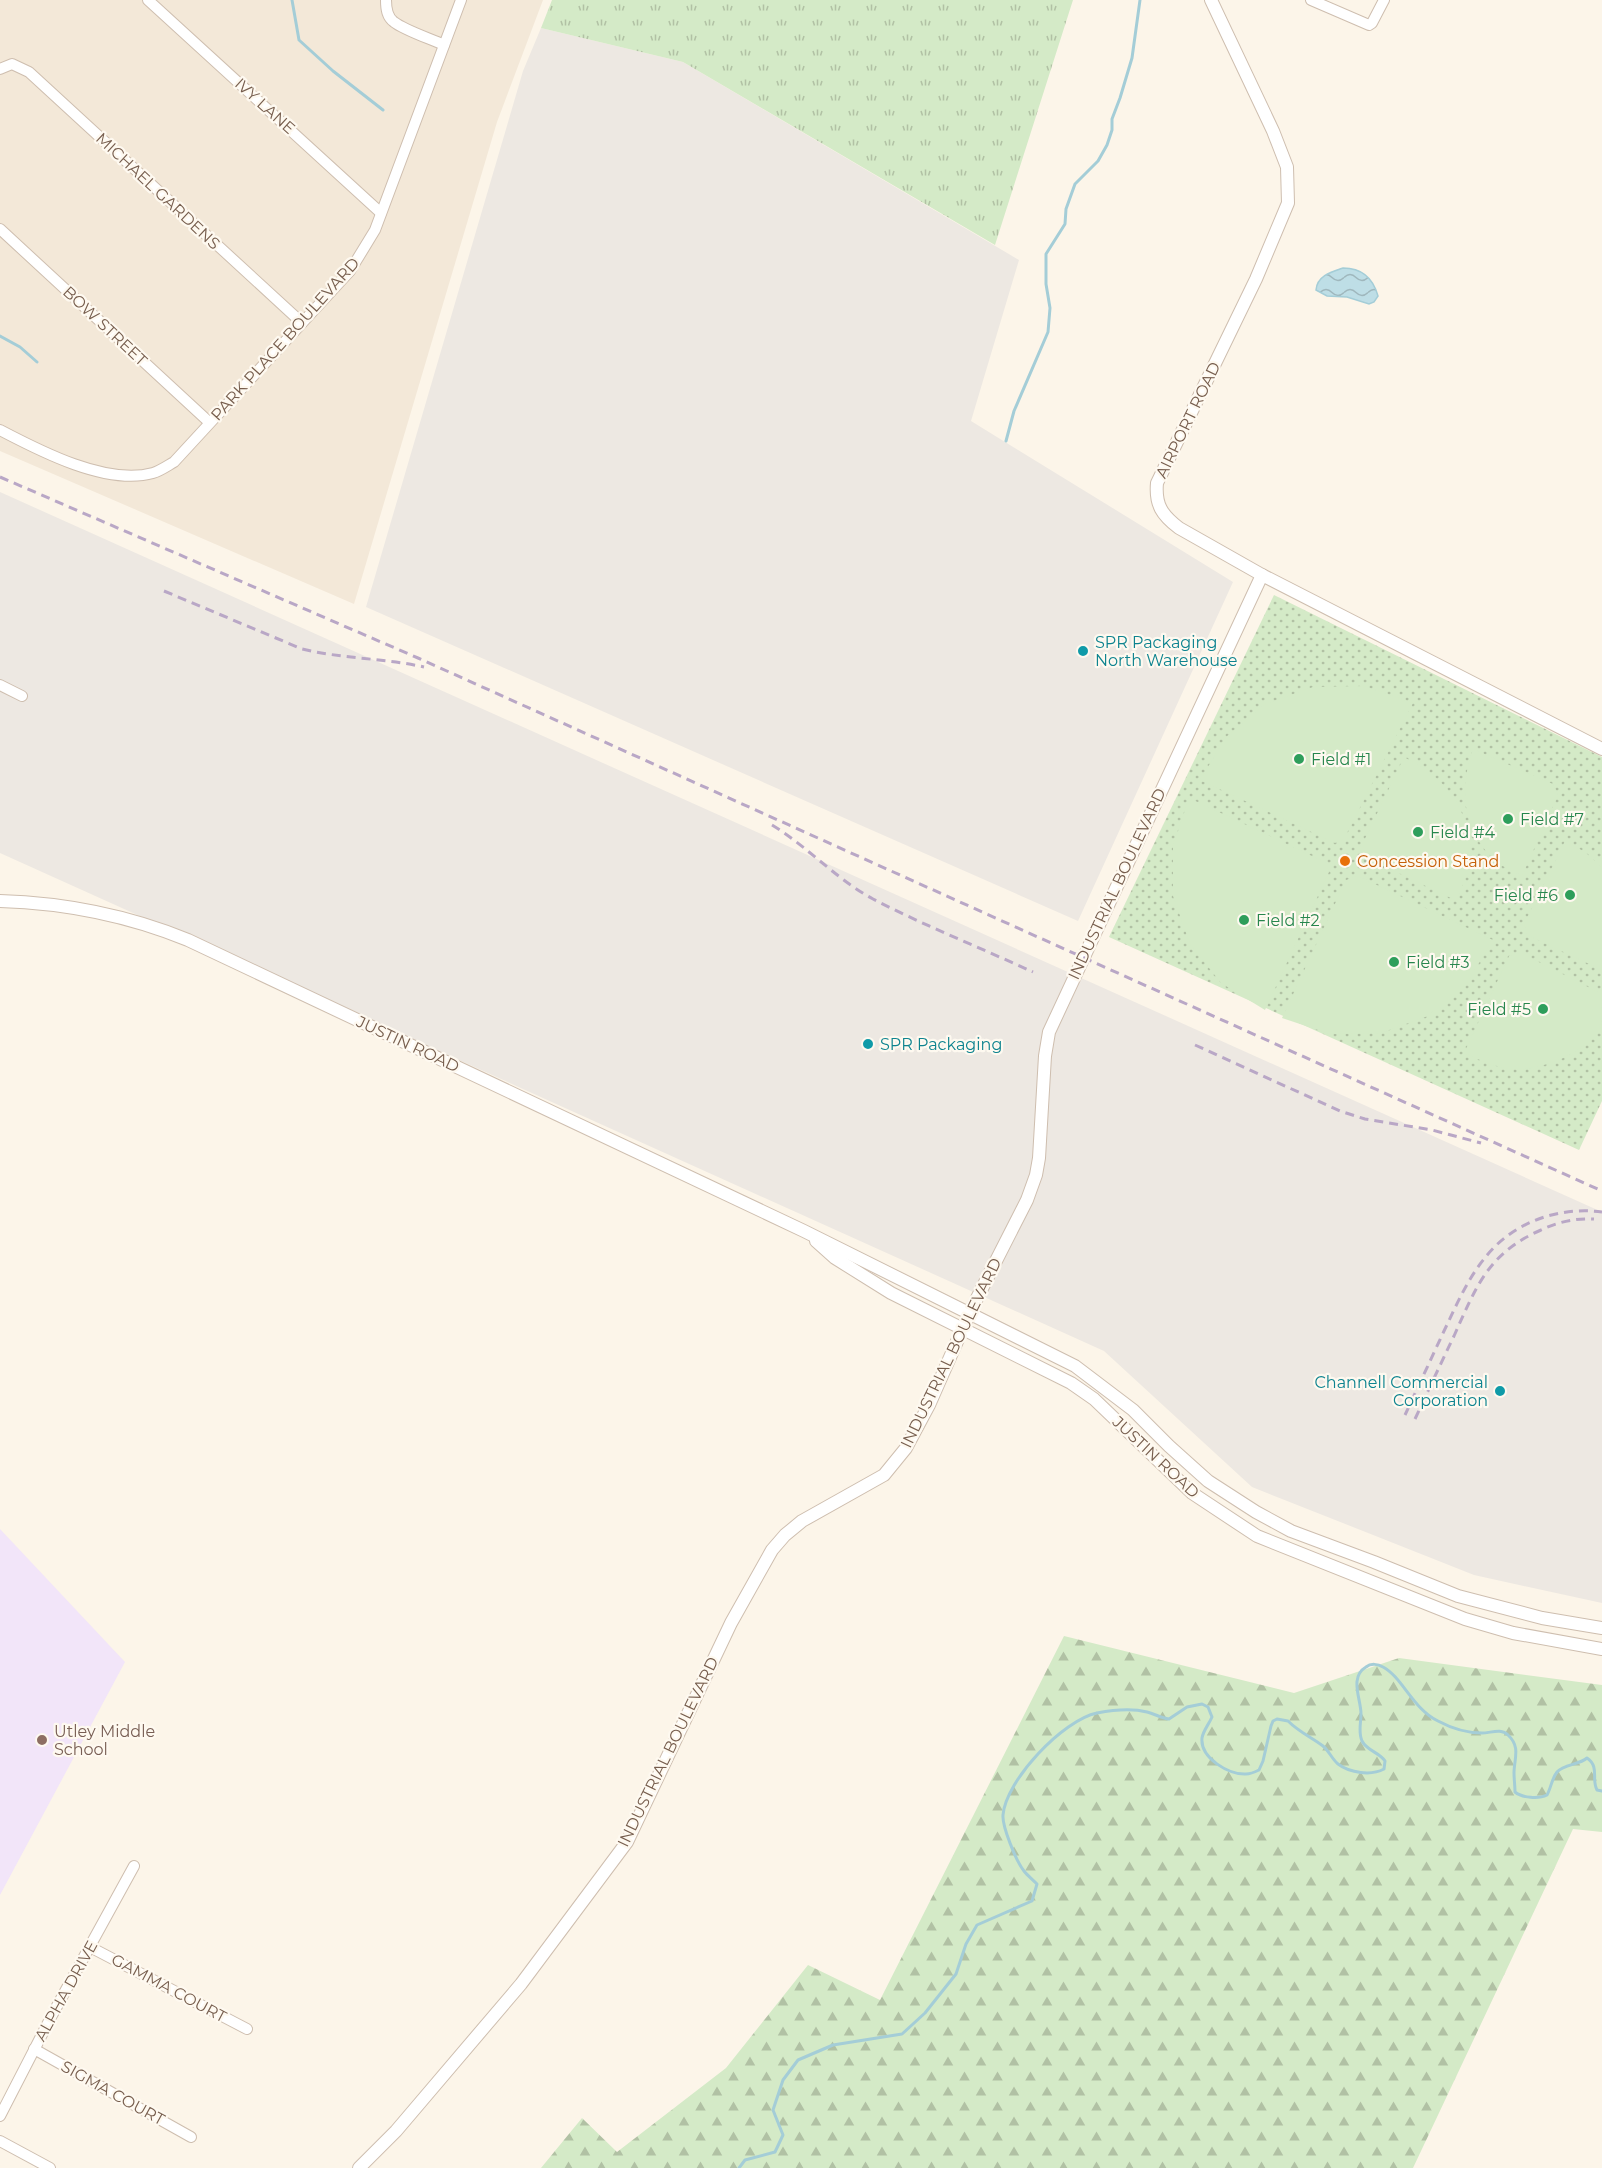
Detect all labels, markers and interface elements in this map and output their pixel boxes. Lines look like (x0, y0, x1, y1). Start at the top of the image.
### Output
street label: IVY LANE (231, 74, 299, 138)
street label: MICHAEL GARDENS (92, 129, 224, 253)
street label: PARK PLACE BOULEVARD (207, 254, 363, 424)
street label: BOW STREET (59, 282, 152, 370)
street label: AIRPORT ROAD (1152, 359, 1224, 481)
place label: SPR Packaging North Warehouse (1095, 633, 1238, 670)
marker: SPR Packaging North Warehouse (1076, 644, 1090, 658)
place label: Field #1 (1311, 750, 1371, 769)
marker: Field #1 (1292, 752, 1306, 766)
street label: INDUSTRIAL BOULEVARD (1064, 785, 1170, 983)
place label: Field #7 (1520, 810, 1584, 829)
marker: Field #7 (1501, 812, 1515, 826)
place label: Field #4 (1430, 823, 1496, 842)
marker: Field #4 (1411, 825, 1425, 839)
place label: Concession Stand (1357, 852, 1499, 871)
marker: Concession Stand (1338, 854, 1352, 868)
place label: Field #6 (1494, 886, 1558, 905)
marker: Field #6 (1563, 888, 1577, 902)
place label: Field #2 (1256, 911, 1320, 930)
marker: Field #2 (1237, 913, 1251, 927)
place label: Field #3 (1406, 953, 1470, 972)
marker: Field #3 (1387, 955, 1401, 969)
place label: Field #5 (1467, 1000, 1531, 1019)
marker: Field #5 (1536, 1002, 1550, 1016)
street label: JUSTIN ROAD (353, 1011, 462, 1076)
place label: SPR Packaging (880, 1035, 1002, 1054)
marker: SPR Packaging (861, 1037, 875, 1051)
street label: INDUSTRIAL BOULEVARD (897, 1255, 1005, 1451)
place label: Channell Commercial Corporation (1315, 1373, 1488, 1410)
marker: Channell Commercial Corporation (1493, 1384, 1507, 1398)
street label: JUSTIN ROAD (1108, 1411, 1203, 1502)
street label: INDUSTRIAL BOULEVARD (614, 1654, 722, 1850)
place label: Utley Middle School (54, 1722, 155, 1759)
marker: Utley Middle School (35, 1733, 49, 1747)
street label: ALPHA DRIVE (31, 1937, 101, 2045)
street label: GAMMA COURT (108, 1950, 230, 2027)
street label: SIGMA COURT (58, 2057, 169, 2130)

